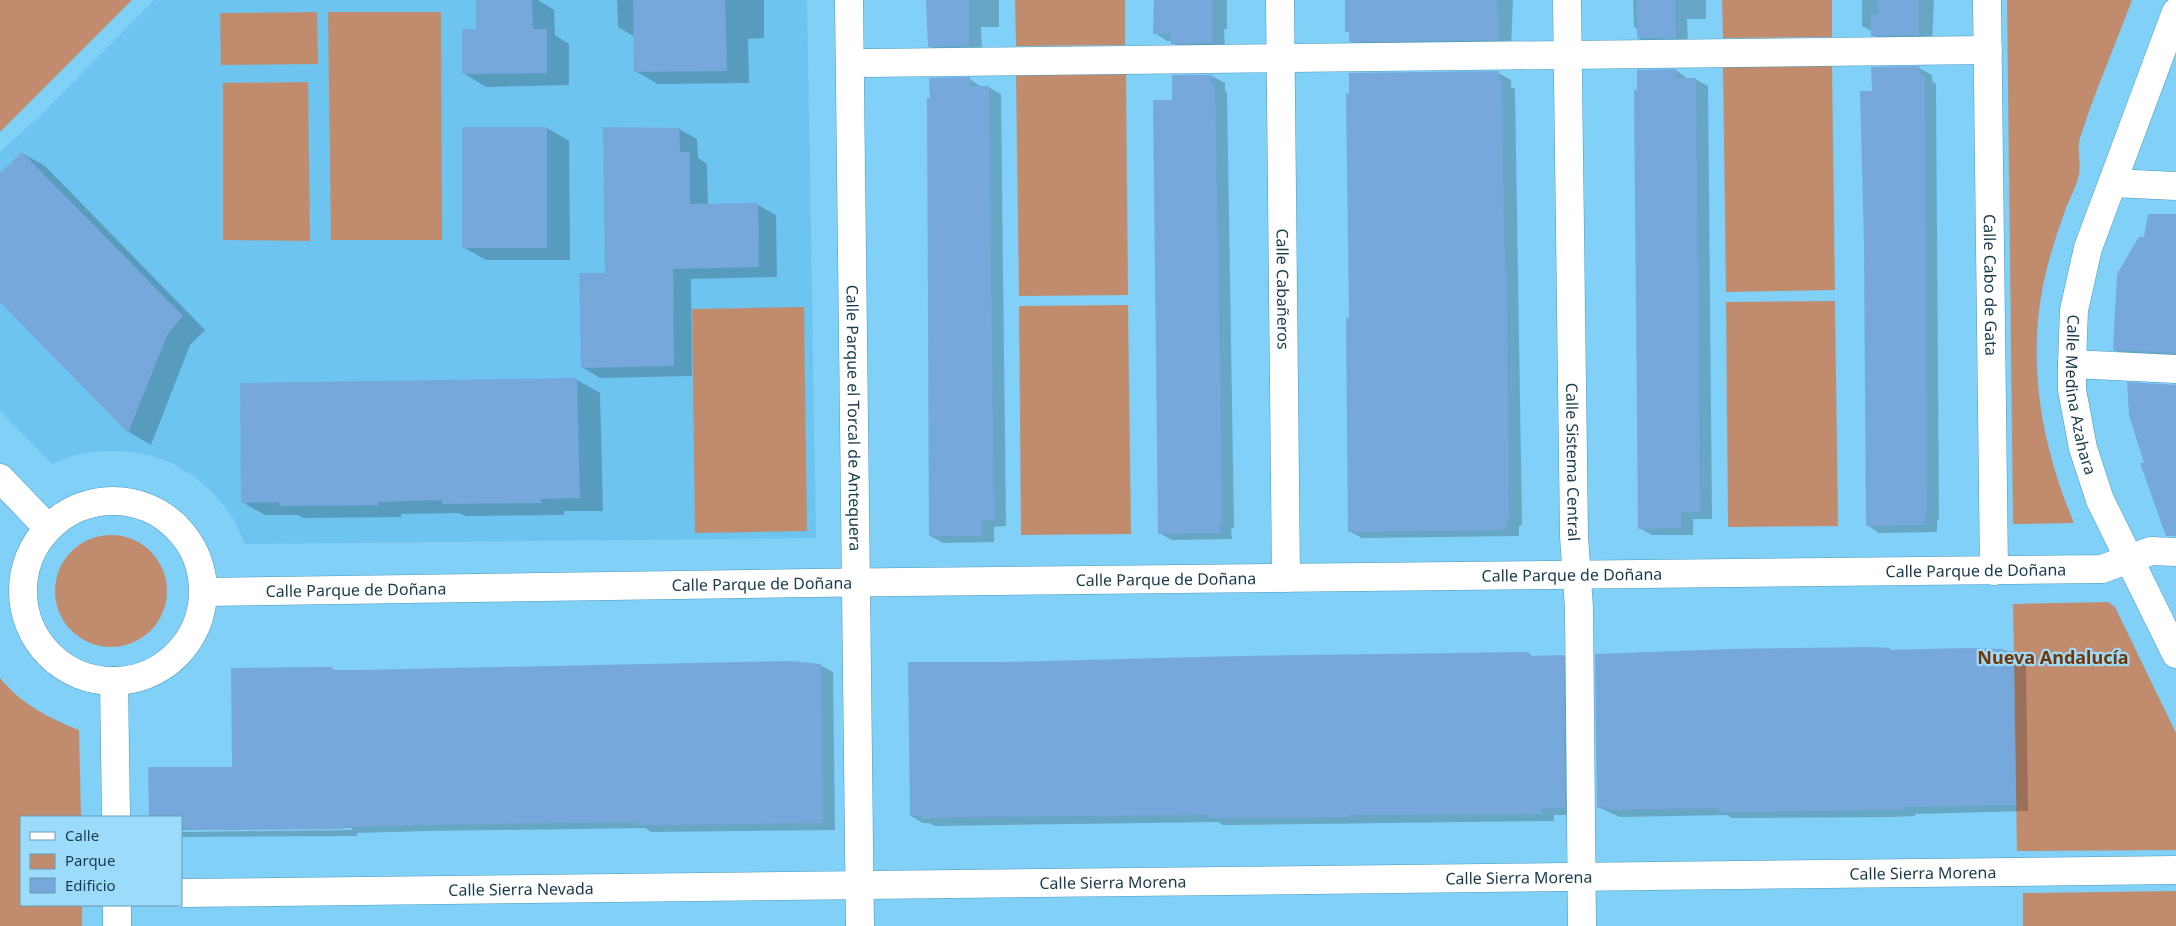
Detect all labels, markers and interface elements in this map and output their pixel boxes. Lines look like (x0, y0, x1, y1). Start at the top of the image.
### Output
street label: Calle Cabo de Gata (1979, 214, 2002, 356)
street label: Calle Cabañeros (1271, 228, 1295, 350)
street label: Calle Parque el Torcal de Antequera (841, 285, 867, 551)
street label: Calle Medina Azahara (2061, 314, 2102, 478)
street label: Calle Sistema Central (1561, 383, 1585, 542)
street label: Calle Parque de Doñana (1885, 558, 2066, 582)
street label: Calle Parque de Doñana (1481, 563, 1662, 587)
street label: Calle Parque de Doñana (1075, 567, 1256, 591)
street label: Calle Parque de Doñana (671, 572, 852, 596)
street label: Calle Parque de Doñana (265, 577, 446, 602)
district label: Nueva Andalucía (1977, 645, 2129, 669)
legend (20, 816, 182, 906)
text: Calle (65, 825, 99, 845)
text: Parque (65, 850, 115, 870)
street label: Calle Sierra Morena (1849, 861, 1997, 885)
street label: Calle Sierra Morena (1445, 866, 1593, 889)
street label: Calle Sierra Morena (1039, 870, 1187, 894)
text: Edificio (65, 875, 116, 895)
street label: Calle Sierra Nevada (448, 877, 594, 901)

